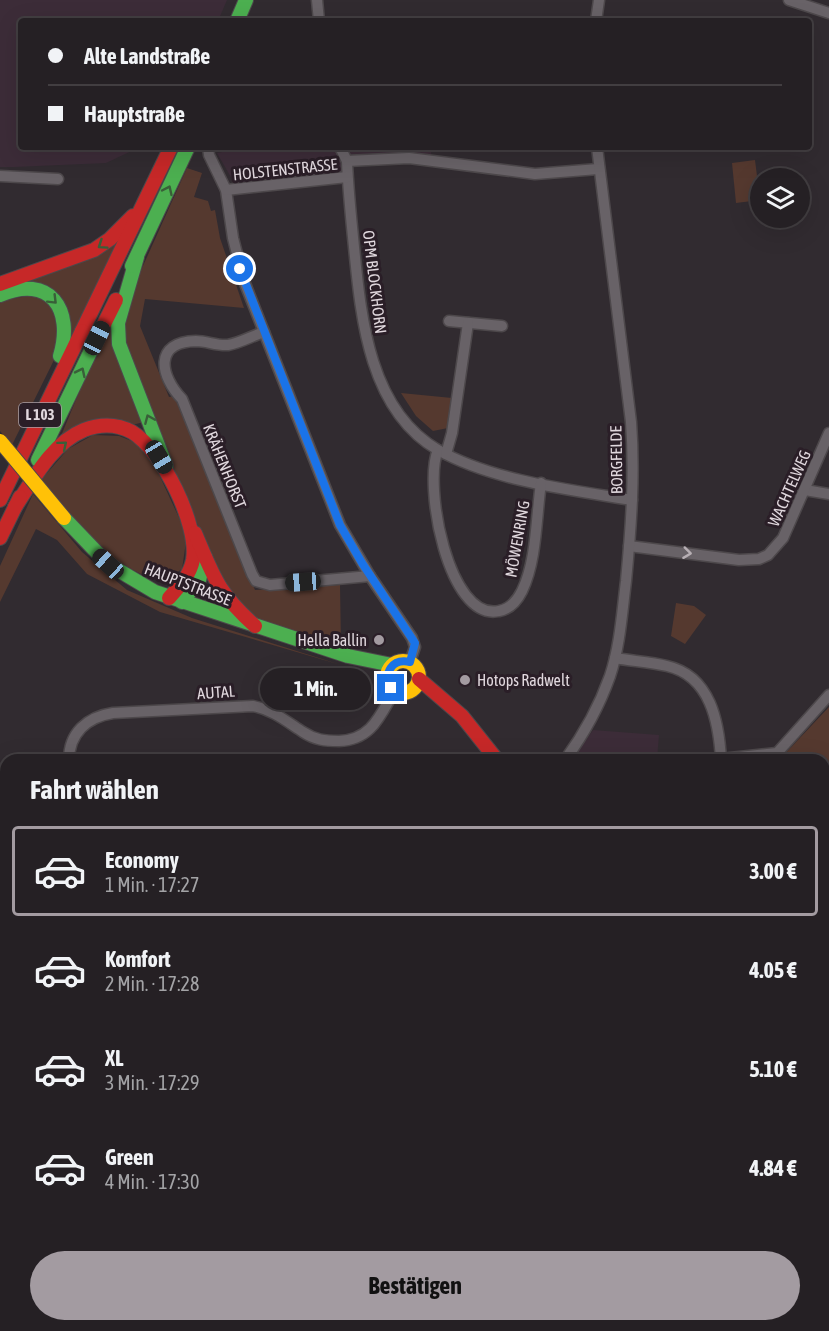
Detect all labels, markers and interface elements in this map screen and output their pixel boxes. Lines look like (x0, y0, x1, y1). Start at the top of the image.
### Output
text: Alte Landstraße (84, 43, 210, 69)
text: Hauptstraße (84, 101, 185, 127)
street label: HOLSTENSTRASSE (232, 155, 338, 183)
map controls (750, 168, 810, 228)
button: layers (750, 168, 810, 228)
one-way arrow (161, 186, 173, 197)
street label: OPM BLOCKHORN (360, 229, 390, 335)
one-way arrow (98, 238, 109, 249)
route start (226, 255, 253, 282)
one-way arrow (46, 293, 57, 303)
car (81, 318, 113, 358)
one-way arrow (73, 368, 85, 379)
road number: L 103 (19, 403, 61, 427)
one-way arrow (144, 414, 156, 425)
street label: KRÄHENHORST (200, 421, 250, 511)
street label: BORGFELDE (606, 425, 626, 494)
car (142, 437, 176, 477)
one-way arrow (56, 441, 67, 452)
street label: WACHTELWEG (764, 447, 814, 529)
street label: MÖWENRING (501, 499, 533, 579)
car (89, 545, 127, 583)
one-way arrow (683, 547, 692, 559)
street label: HAUPTSTRASSE (142, 559, 234, 609)
car (284, 572, 322, 592)
place label: Hella Ballin (297, 631, 367, 649)
marker: Hella Ballin (372, 633, 386, 647)
callout: 1 Min. (259, 667, 370, 709)
place label: Hotops Radwelt (477, 671, 570, 690)
marker: Hotops Radwelt (458, 673, 472, 687)
route end (377, 674, 404, 701)
text: 1 Min. (294, 677, 337, 700)
street label: AUTAL (197, 682, 236, 702)
text: Fahrt wählen (30, 774, 159, 805)
icon: car (33, 844, 87, 898)
text: Economy (105, 847, 179, 873)
text: 3.00 € (749, 858, 797, 884)
text: 1 Min. · 17:27 (105, 873, 199, 896)
icon: car (33, 943, 87, 997)
text: Komfort (105, 946, 171, 972)
text: 4.05 € (749, 957, 797, 983)
text: 2 Min. · 17:28 (105, 972, 199, 995)
icon: car (33, 1042, 87, 1096)
text: XL (105, 1045, 123, 1071)
text: 5.10 € (749, 1056, 797, 1082)
text: 3 Min. · 17:29 (105, 1071, 199, 1094)
icon: car (33, 1141, 87, 1195)
text: Green (105, 1144, 154, 1170)
text: 4.84 € (749, 1155, 797, 1181)
text: 4 Min. · 17:30 (105, 1170, 199, 1193)
button: Bestätigen (30, 1251, 800, 1320)

